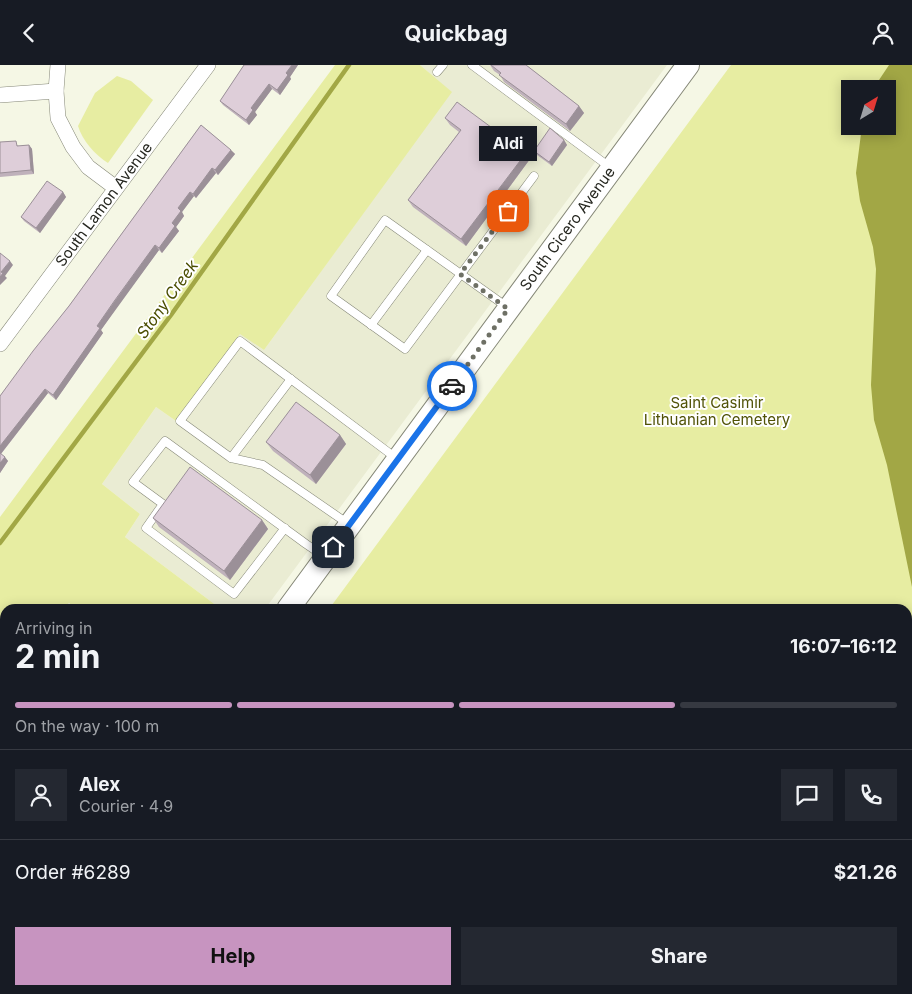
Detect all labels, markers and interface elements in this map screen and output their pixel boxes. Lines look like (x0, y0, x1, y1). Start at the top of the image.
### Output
icon: back (15, 19, 43, 47)
icon: person (869, 19, 897, 47)
text: Quickbag (404, 20, 508, 46)
north arrow (841, 80, 896, 135)
map controls (841, 80, 896, 135)
callout: Aldi (479, 126, 537, 161)
text: Aldi (493, 133, 523, 153)
street label: South Lamon Avenue (51, 138, 156, 270)
street label: South Cicero Avenue (515, 163, 619, 294)
pin (487, 190, 529, 232)
icon: bag (494, 197, 522, 225)
water label: Stony Creek (132, 256, 202, 342)
courier (427, 361, 477, 411)
icon: car (438, 372, 466, 400)
park label: Saint Casimir Lithuanian Cemetery (644, 393, 791, 429)
pin (312, 526, 354, 568)
icon: home (319, 533, 347, 561)
text: Arriving in (15, 618, 92, 638)
text: 16:07–16:12 (790, 635, 897, 658)
text: 2 min (15, 637, 101, 676)
text: On the way · 100 m (15, 716, 159, 736)
button: person (15, 769, 67, 821)
button: chat (781, 769, 833, 821)
button: phone (845, 769, 897, 821)
text: Alex (79, 773, 120, 796)
text: Courier · 4.9 (79, 796, 173, 816)
text: Order #6289 (15, 861, 131, 884)
text: $21.26 (834, 861, 897, 884)
button: Help (15, 927, 451, 985)
button: Share (461, 927, 897, 985)

